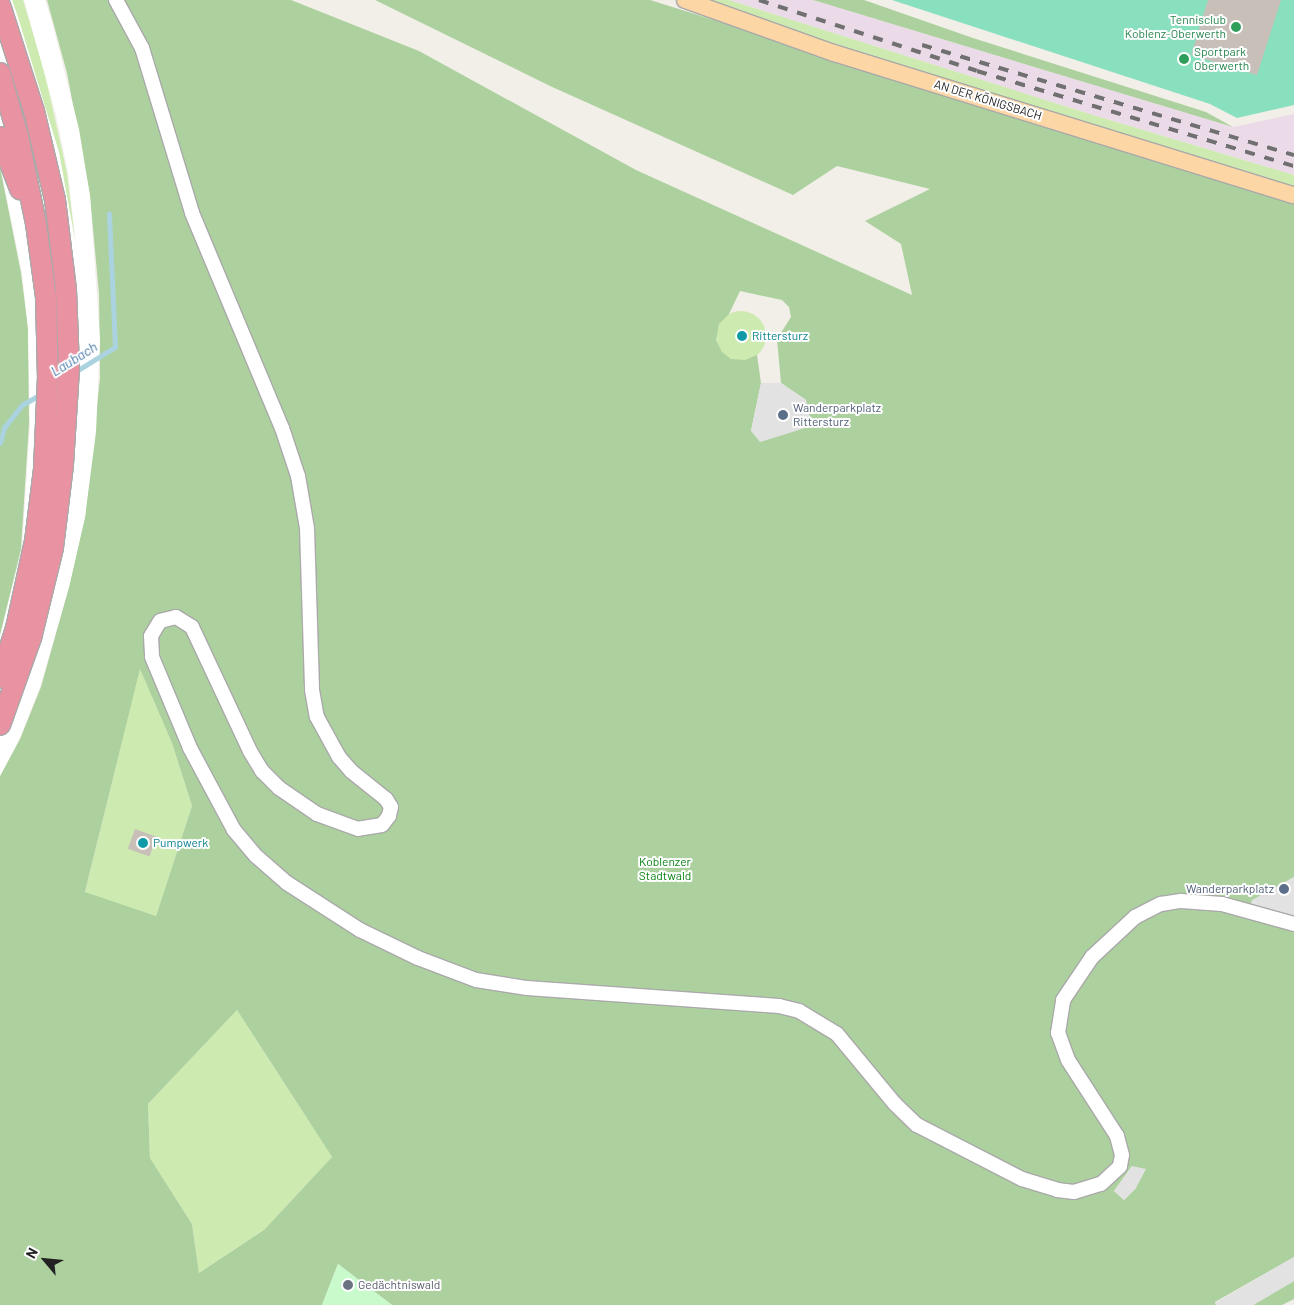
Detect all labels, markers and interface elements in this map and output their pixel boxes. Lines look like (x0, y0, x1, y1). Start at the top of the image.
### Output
place label: Tennisclub Koblenz-Oberwerth (1125, 13, 1226, 41)
marker: Tennisclub Koblenz-Oberwerth (1230, 21, 1242, 33)
place label: Sportpark Oberwerth (1194, 45, 1249, 73)
marker: Sportpark Oberwerth (1178, 53, 1190, 65)
street label: AN DER KÖNIGSBACH (932, 77, 1044, 123)
place label: Rittersturz (752, 329, 808, 343)
marker: Rittersturz (736, 330, 748, 342)
water label: Laubach (48, 338, 100, 380)
place label: Wanderparkplatz Rittersturz (793, 401, 881, 429)
marker: Wanderparkplatz Rittersturz (777, 409, 789, 421)
place label: Pumpwerk (153, 836, 208, 850)
marker: Pumpwerk (137, 837, 149, 849)
park label: Koblenzer Stadtwald (639, 855, 691, 883)
place label: Wanderparkplatz (1186, 882, 1274, 896)
marker: Wanderparkplatz (1278, 883, 1290, 895)
north arrow (20, 1235, 70, 1285)
text: N (22, 1245, 41, 1261)
place label: Gedächtniswald (358, 1278, 440, 1292)
marker: Gedächtniswald (342, 1279, 354, 1291)

